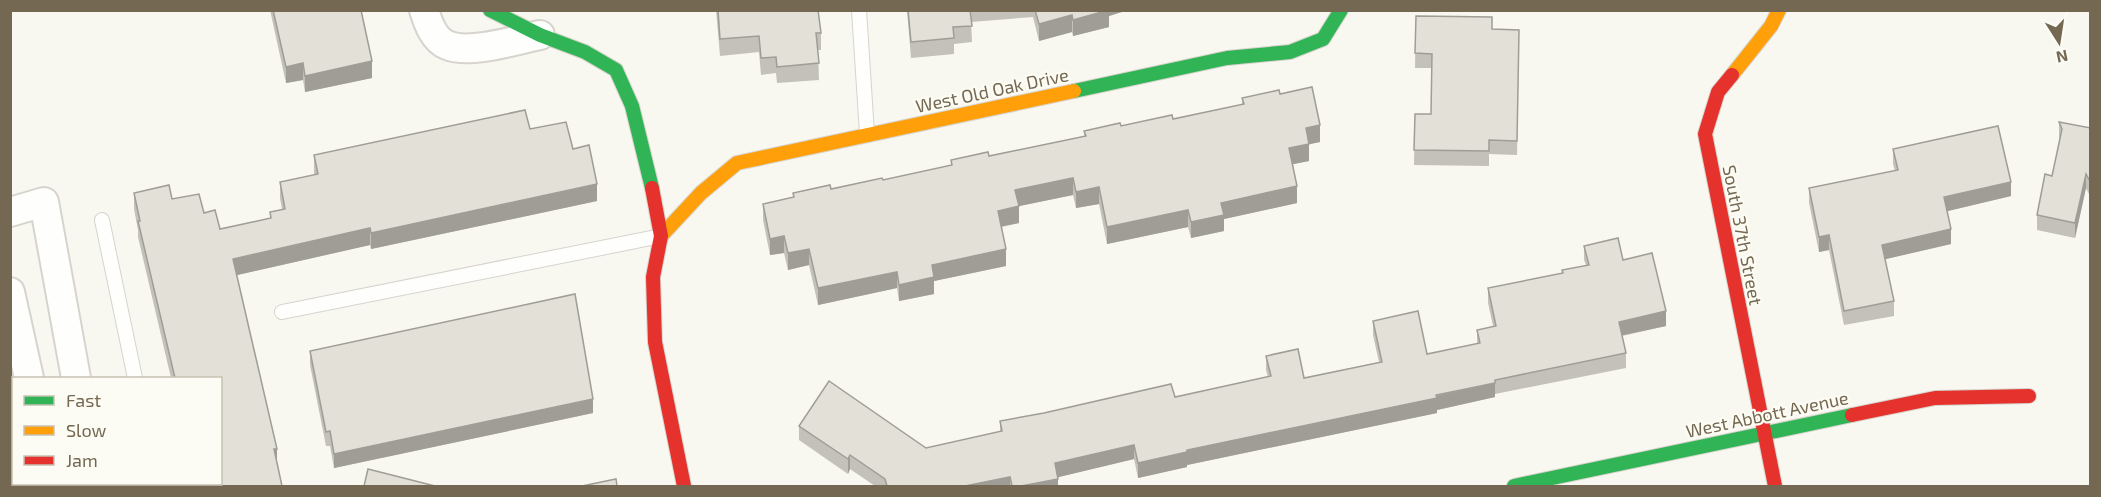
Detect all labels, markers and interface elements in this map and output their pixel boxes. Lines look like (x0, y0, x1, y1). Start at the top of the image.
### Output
north arrow (2029, 12, 2089, 72)
text: N (2055, 47, 2070, 68)
street label: West Old Oak Drive (914, 63, 1070, 117)
street label: South 37th Street (1719, 163, 1767, 307)
legend (12, 377, 222, 485)
street label: West Abbott Avenue (1684, 386, 1850, 442)
text: Fast (66, 389, 101, 411)
text: Slow (66, 419, 107, 441)
text: Jam (66, 449, 98, 471)

